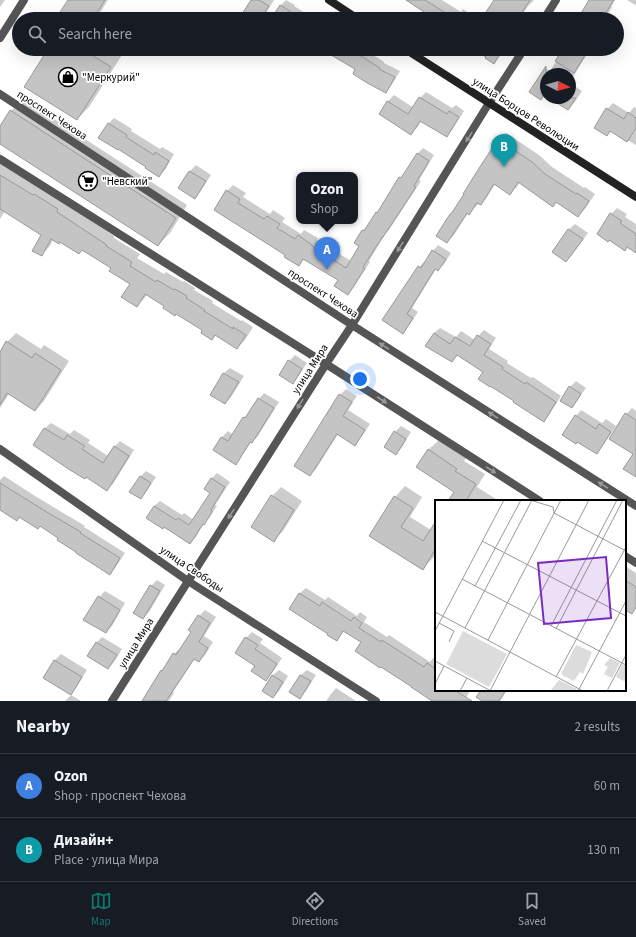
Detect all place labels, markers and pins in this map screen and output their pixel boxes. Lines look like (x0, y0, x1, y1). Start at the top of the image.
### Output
shop icon: "Меркурий" (57, 66, 79, 88)
place label: "Меркурий" (82, 70, 140, 85)
pin: B (491, 134, 517, 167)
supermarket icon: "Невский" (77, 170, 99, 192)
place label: "Невский" (102, 174, 152, 189)
pin: A (314, 237, 340, 270)

